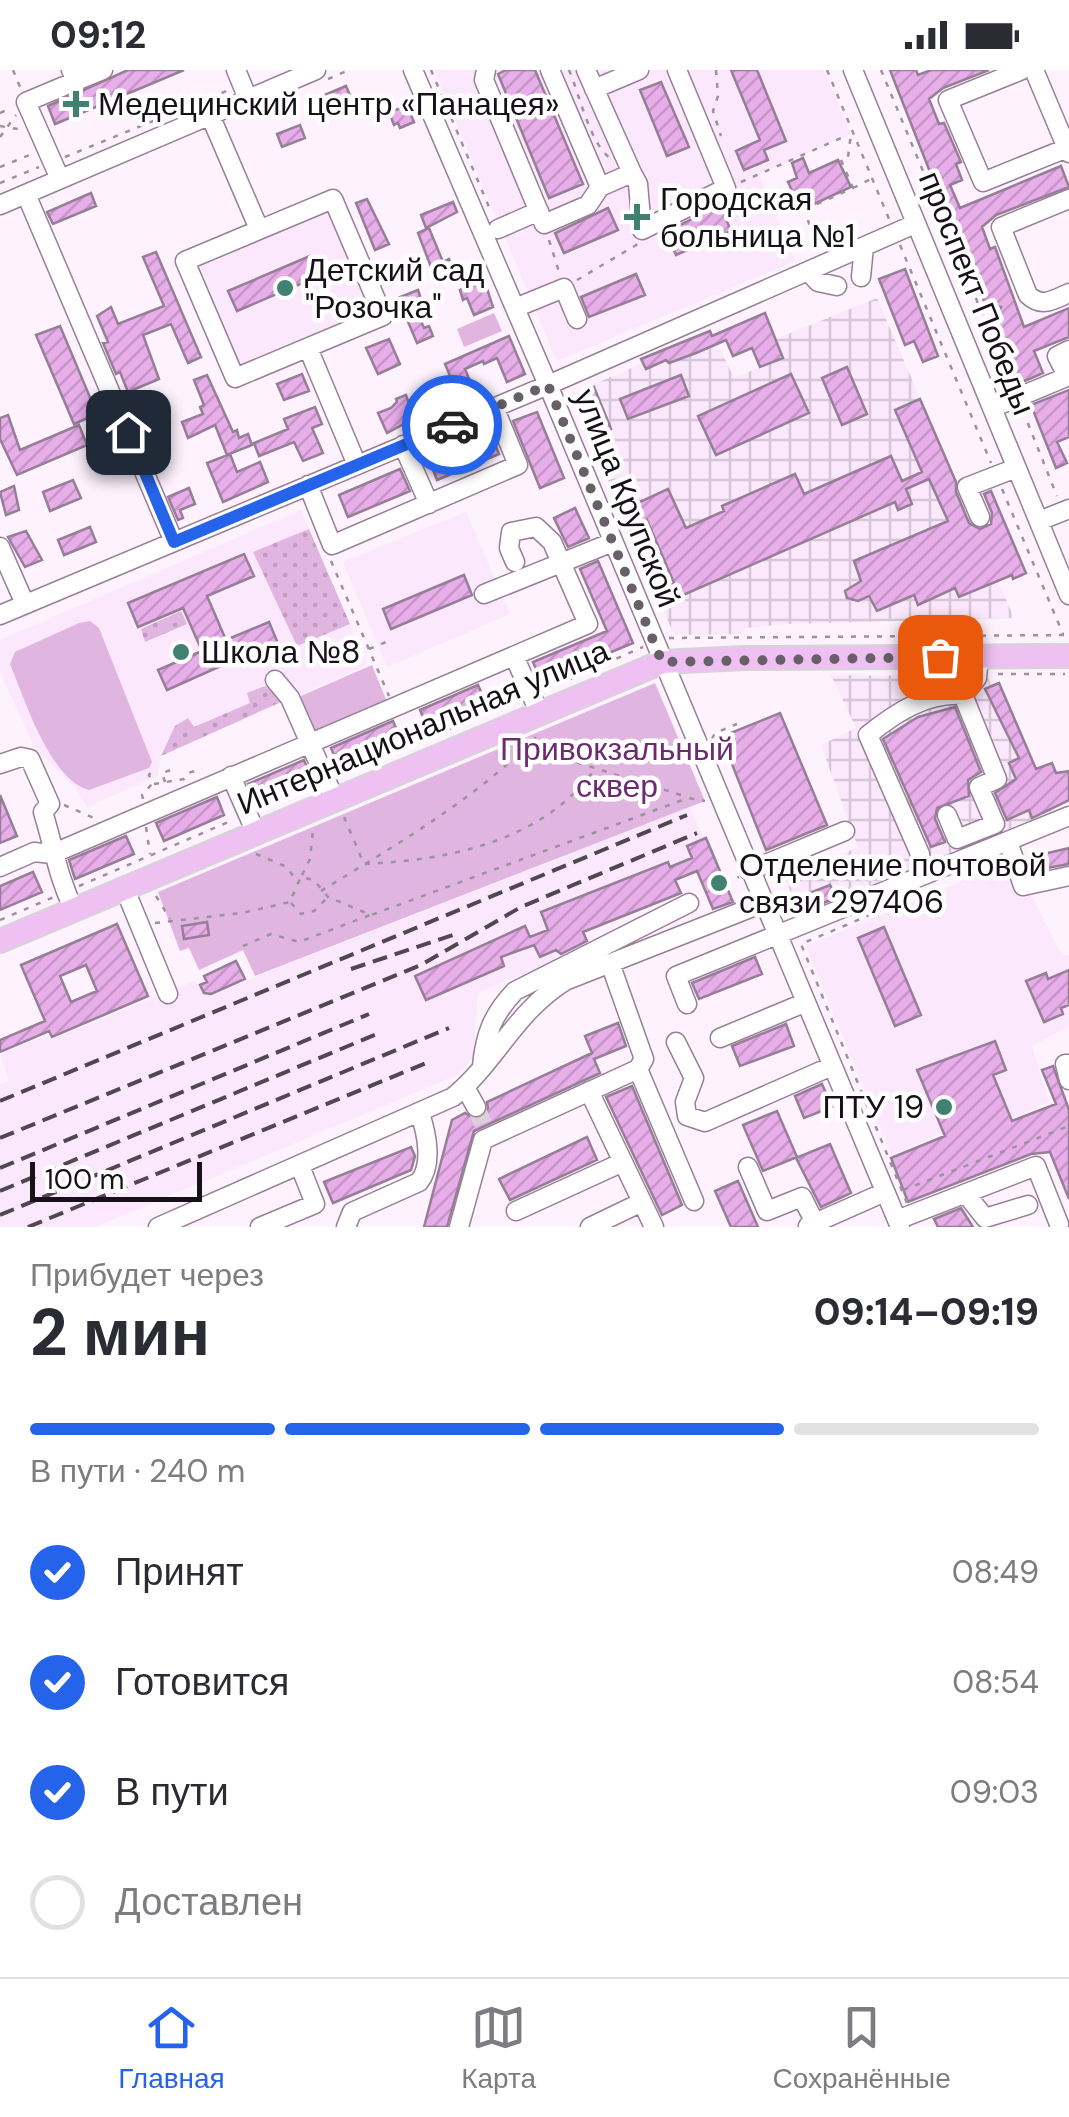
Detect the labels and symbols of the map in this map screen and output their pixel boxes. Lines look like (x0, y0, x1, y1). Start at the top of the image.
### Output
place label: Медецинский центр «Панацея» (98, 83, 559, 125)
marker: Медецинский центр «Панацея» (63, 91, 89, 117)
street label: проспект Победы (909, 165, 1045, 421)
place label: Городская больница №1 (660, 178, 855, 257)
marker: Городская больница №1 (624, 204, 650, 230)
place label: Детский сад "Розочка" (305, 249, 485, 328)
marker: Детский сад "Розочка" (274, 277, 296, 299)
courier (402, 375, 502, 475)
street label: улица Крупской (564, 383, 690, 613)
pin (86, 390, 171, 475)
pin (898, 615, 983, 700)
street label: Интернациональная улица (231, 629, 616, 825)
place label: Школа №8 (201, 631, 361, 673)
marker: Школа №8 (170, 641, 192, 663)
park label: Привокзальный сквер (500, 728, 734, 807)
place label: Отделение почтовой связи 297406 (739, 844, 1047, 923)
marker: Отделение почтовой связи 297406 (708, 872, 730, 894)
place label: ПТУ 19 (823, 1086, 924, 1128)
marker: ПТУ 19 (933, 1096, 955, 1118)
scale bar (30, 1157, 202, 1202)

